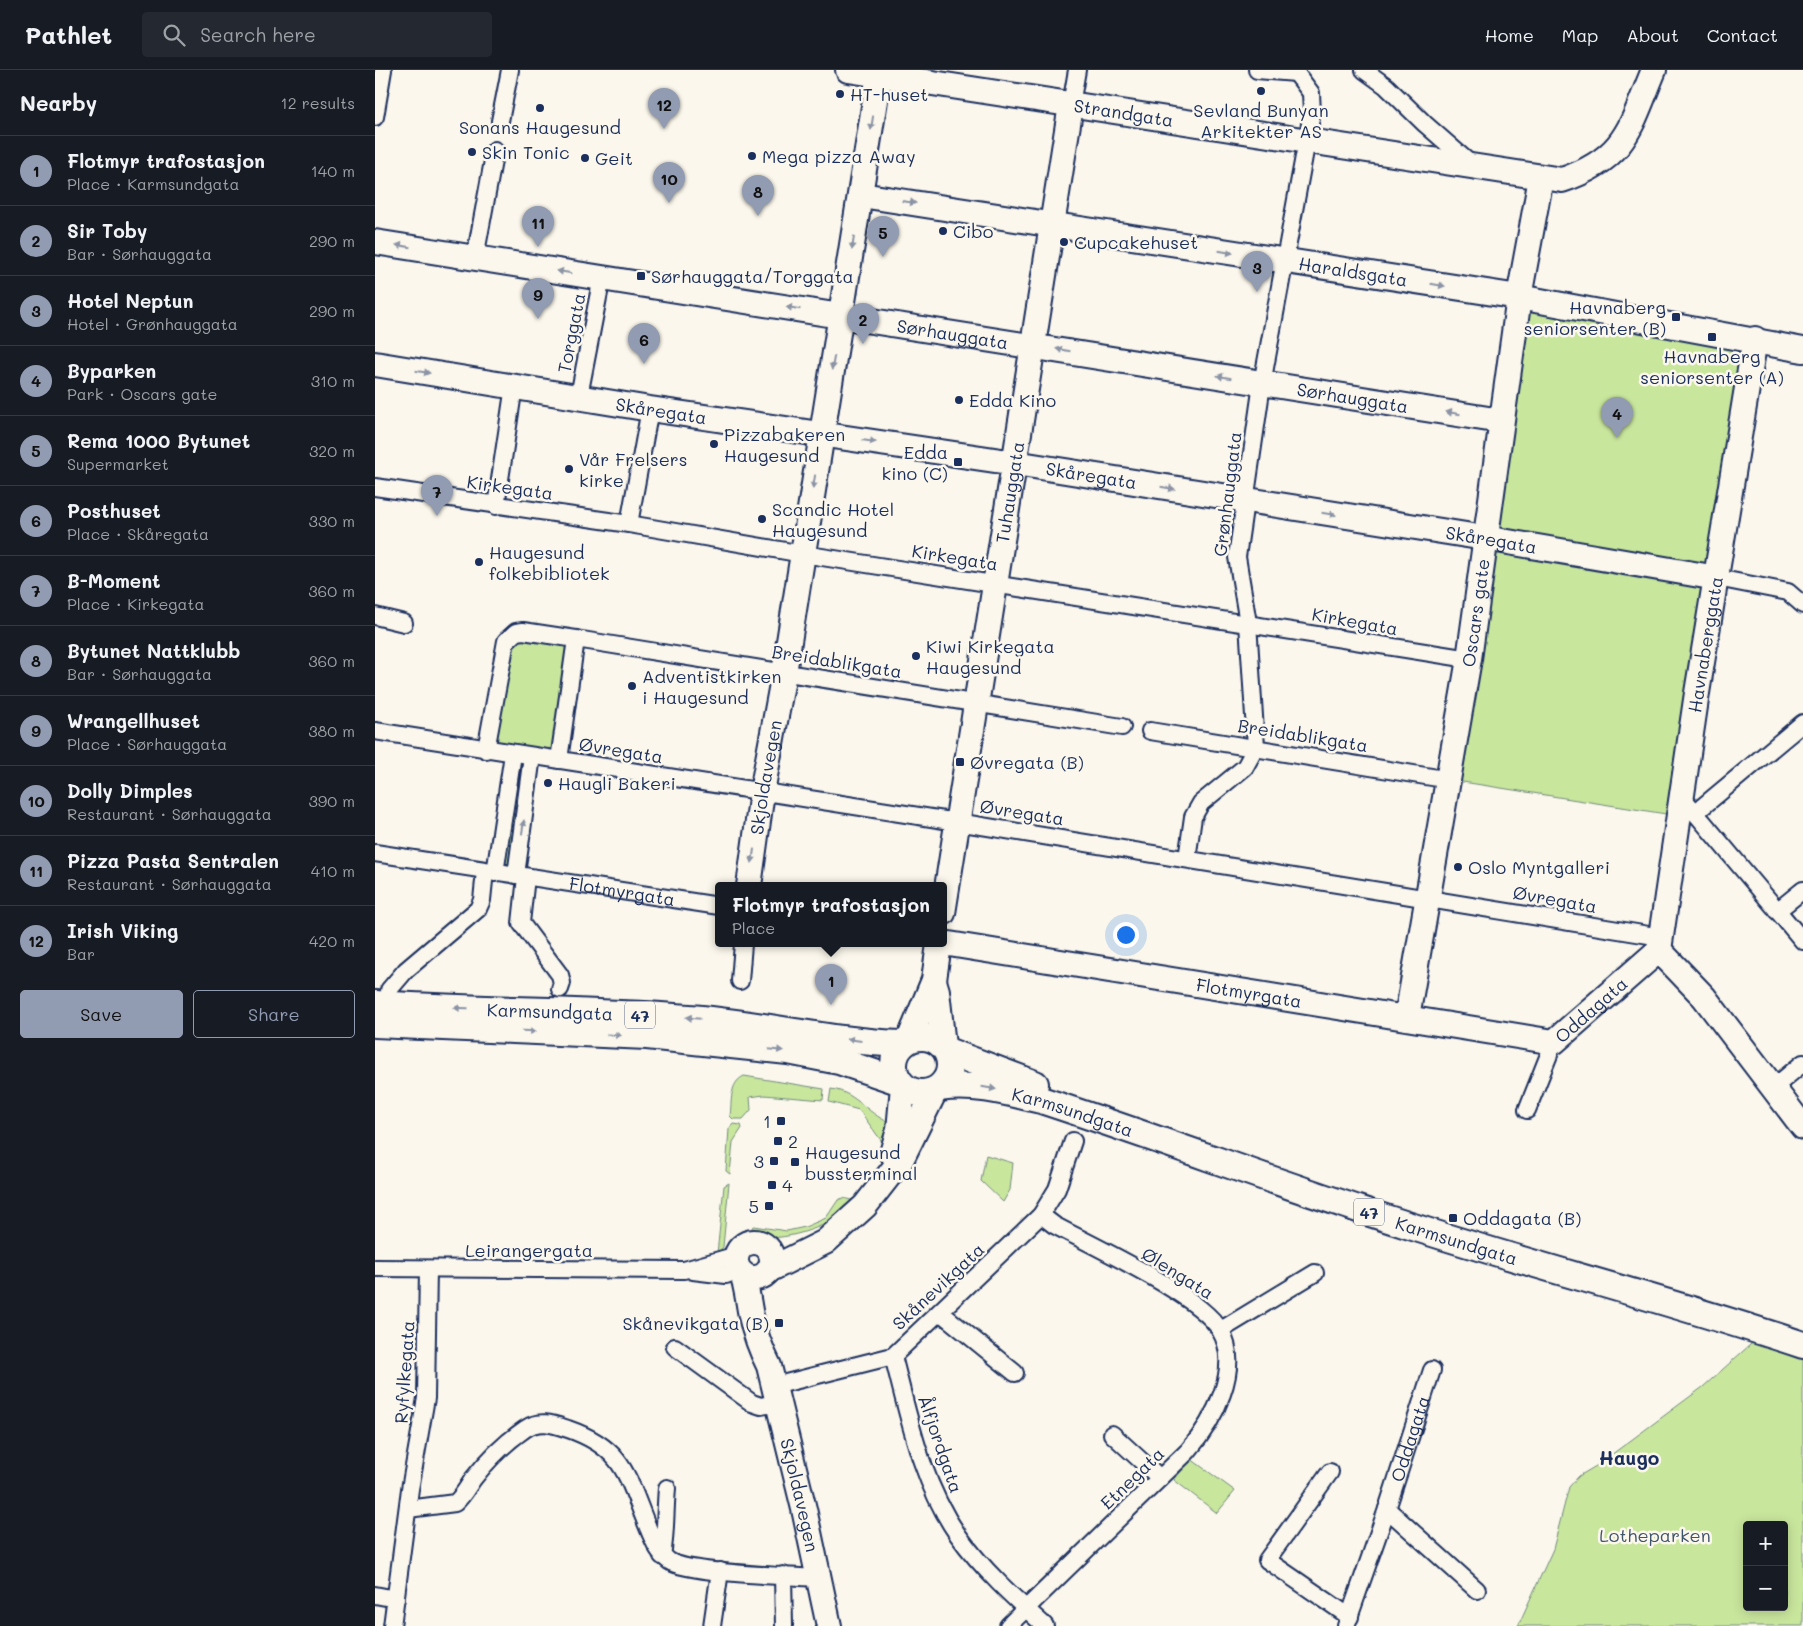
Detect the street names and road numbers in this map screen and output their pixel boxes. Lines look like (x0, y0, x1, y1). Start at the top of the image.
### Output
street label: Strandgata (1072, 93, 1175, 132)
street label: Haraldsgata (1297, 251, 1409, 292)
street label: Torggata (551, 291, 591, 375)
street label: Sørhauggata (895, 313, 1010, 355)
street label: Sørhauggata (1295, 377, 1410, 418)
street label: Skåregata (614, 392, 708, 429)
street label: Grønhauggata (1207, 430, 1247, 558)
street label: Tuhauggata (990, 440, 1030, 545)
street label: Skåregata (1044, 456, 1139, 494)
street label: Kirkegata (465, 469, 555, 505)
street label: Skåregata (1444, 520, 1539, 559)
street label: Kirkegata (910, 538, 1000, 576)
street label: Oscars gate (1456, 557, 1495, 669)
street label: Havnaberggata (1682, 575, 1728, 714)
street label: Kirkegata (1310, 602, 1400, 640)
street label: Breidablikgata (770, 639, 904, 683)
street label: Breidablikgata (1236, 713, 1370, 757)
street label: Skjoldavegen (744, 718, 787, 836)
street label: Øvregata (577, 732, 665, 768)
street label: Øvregata (978, 794, 1066, 830)
street label: Flotmyrgata (567, 871, 677, 911)
street label: Øvregata (1511, 880, 1599, 918)
street label: Oddagata (1549, 971, 1632, 1048)
street label: Flotmyrgata (1194, 972, 1304, 1013)
street label: Karmsundgata (486, 997, 614, 1026)
road number: 47 (625, 1002, 655, 1028)
street label: Karmsundgata (1010, 1082, 1137, 1142)
road number: 47 (1354, 1198, 1384, 1226)
street label: Karmsundgata (1393, 1210, 1520, 1270)
street label: Skånevikgata (887, 1237, 989, 1335)
street label: Leirangergata (465, 1238, 593, 1262)
street label: Ølengata (1137, 1241, 1219, 1305)
street label: Ryfylkegata (388, 1320, 420, 1424)
street label: Ålfjordgata (913, 1392, 969, 1496)
street label: Oddagata (1385, 1392, 1435, 1485)
street label: Skjoldavegen (775, 1436, 825, 1554)
street label: Etnegata (1095, 1442, 1169, 1514)

